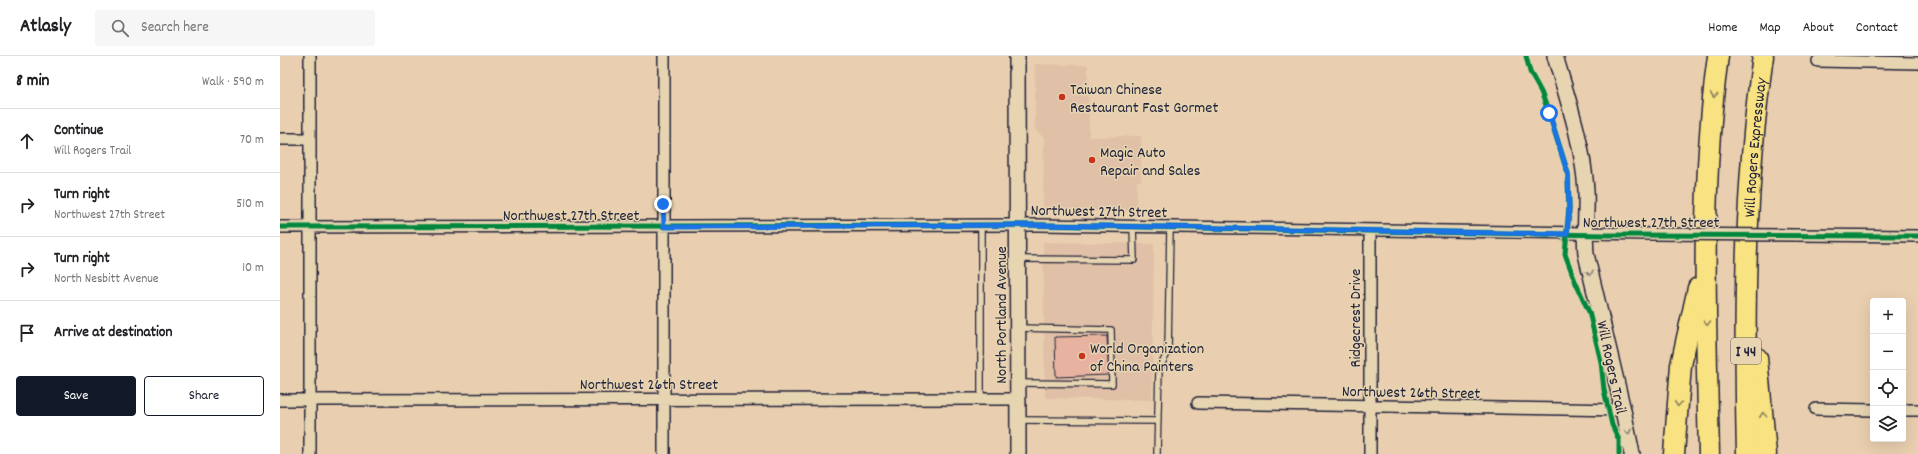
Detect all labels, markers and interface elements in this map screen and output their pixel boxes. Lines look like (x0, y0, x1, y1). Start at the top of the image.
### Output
search box (95, 10, 375, 46)
text: Atlasly (20, 14, 71, 41)
icon: search (109, 17, 131, 39)
text: Search here (141, 17, 209, 39)
text: Home (1708, 18, 1737, 38)
text: Map (1759, 18, 1781, 38)
text: About (1803, 18, 1834, 38)
text: Contact (1856, 18, 1898, 38)
text: 8 min (16, 70, 49, 94)
text: Walk · 590 m (202, 73, 264, 92)
street label: Will Rogers Expressway (1739, 76, 1774, 218)
place label: Taiwan Chinese Restaurant Fast Gormet (1070, 79, 1218, 120)
marker: Taiwan Chinese Restaurant Fast Gormet (1057, 92, 1067, 102)
one-way arrow (1710, 92, 1719, 98)
route start (1540, 104, 1558, 122)
text: Continue (54, 120, 103, 142)
icon: ahead (16, 130, 38, 152)
text: 70 m (240, 131, 264, 150)
text: Will Rogers Trail (54, 142, 131, 161)
place label: Magic Auto Repair and Sales (1100, 142, 1201, 183)
marker: Magic Auto Repair and Sales (1087, 155, 1097, 165)
text: Turn right (54, 184, 110, 206)
icon: right (16, 194, 38, 216)
text: 510 m (236, 195, 264, 214)
route end (654, 195, 672, 213)
street label: Northwest 27th Street (1030, 200, 1168, 225)
street label: Northwest 27th Street (503, 205, 639, 228)
text: Northwest 27th Street (54, 206, 165, 225)
street label: Northwest 27th Street (1583, 212, 1719, 235)
street label: North Portland Avenue (991, 246, 1014, 384)
text: Turn right (54, 248, 110, 270)
icon: right (16, 258, 38, 280)
text: 10 m (242, 259, 264, 278)
street label: Ridgecrest Drive (1345, 269, 1368, 367)
one-way arrow (1585, 269, 1594, 276)
text: North Nesbitt Avenue (54, 270, 159, 289)
map controls (1870, 298, 1906, 442)
button: + (1870, 298, 1906, 334)
street label: Will Rogers Trail (1589, 319, 1632, 417)
one-way arrow (1702, 320, 1711, 326)
icon: arrive (16, 322, 38, 344)
text: Arrive at destination (54, 322, 172, 344)
button: − (1870, 334, 1906, 370)
place label: World Organization of China Painters (1090, 338, 1204, 379)
road number: I 44 (1731, 338, 1761, 364)
marker: World Organization of China Painters (1077, 351, 1087, 361)
button: locate (1870, 370, 1906, 406)
street label: Northwest 26th Street (580, 374, 718, 397)
button: Save (16, 376, 136, 416)
button: Share (144, 376, 264, 416)
street label: Northwest 26th Street (1342, 381, 1480, 406)
one-way arrow (1674, 401, 1683, 407)
button: layers (1870, 406, 1906, 442)
one-way arrow (1758, 412, 1767, 418)
one-way arrow (1623, 429, 1631, 435)

